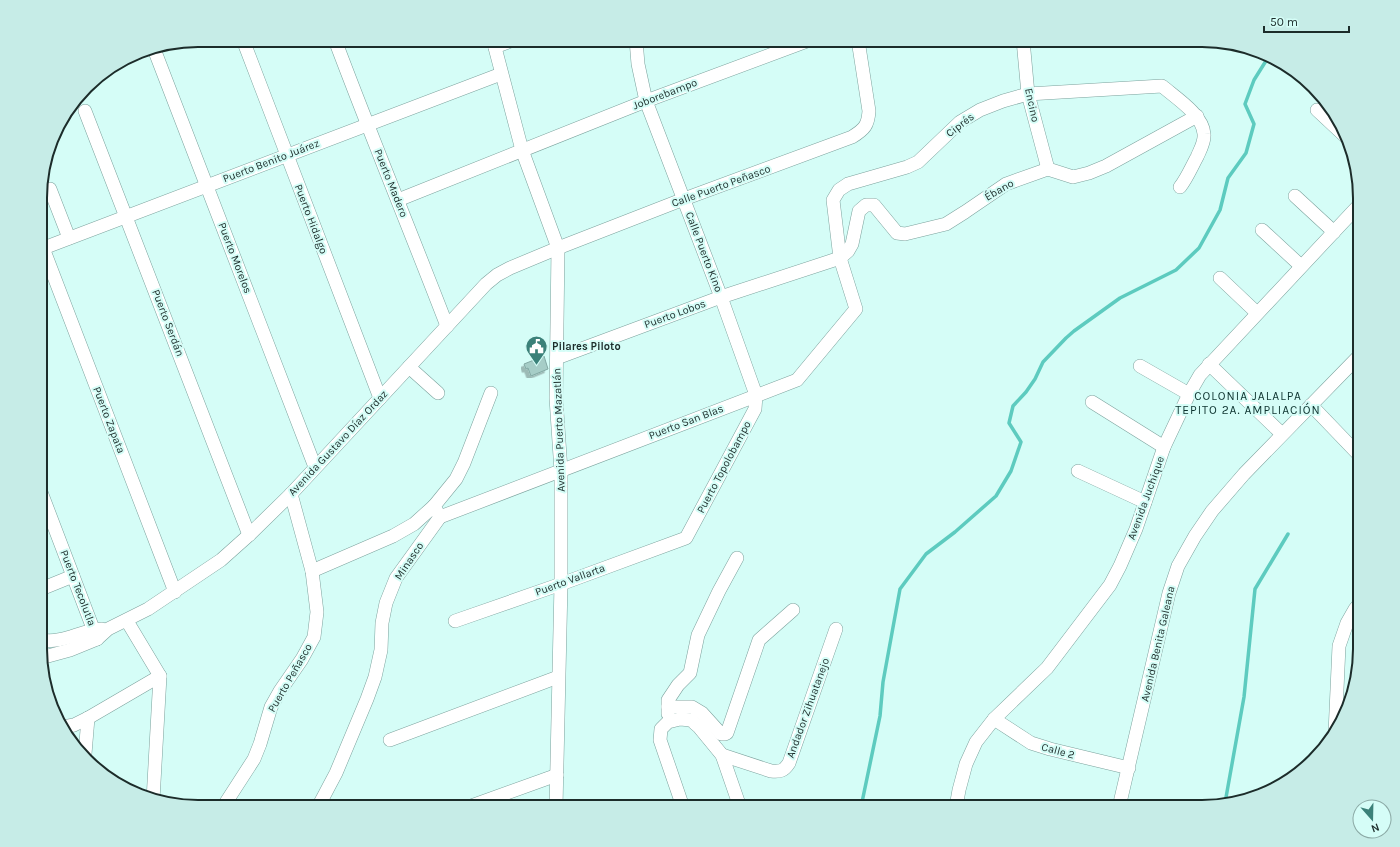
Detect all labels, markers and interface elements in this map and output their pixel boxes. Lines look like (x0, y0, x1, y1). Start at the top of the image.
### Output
scale bar (1264, 8, 1349, 34)
text: 50 m (1270, 15, 1298, 29)
street label: Joborebampo (631, 76, 699, 112)
street label: Encino (1022, 87, 1042, 123)
street label: Ciprés (943, 110, 977, 140)
street label: Puerto Benito Juárez (221, 137, 321, 185)
street label: Puerto Madero (371, 147, 411, 219)
street label: Calle Puerto Peñasco (670, 162, 772, 210)
street label: Ébano (981, 175, 1016, 203)
street label: Puerto Hidalgo (292, 182, 330, 256)
street label: Calle Puerto Kino (683, 210, 725, 294)
street label: Puerto Morelos (215, 221, 255, 296)
street label: Puerto Serdán (149, 288, 187, 358)
street label: Puerto Lobos (642, 297, 708, 331)
public building icon: Pilares Piloto (523, 333, 549, 366)
place label: Pilares Piloto (552, 340, 621, 353)
street label: Avenida Puerto Mazatlán (550, 368, 568, 492)
street label: Puerto Zapata (90, 385, 128, 455)
street label: Avenida Gustavo Díaz Ordaz (286, 388, 390, 498)
district label: COLONIA JALALPA TEPITO 2A. AMPLIACIÓN (1175, 389, 1321, 417)
street label: Puerto San Blas (647, 402, 725, 442)
street label: Puerto Topolobampo (694, 419, 754, 515)
street label: Avenida Juchique (1125, 454, 1167, 541)
street label: Minasco (392, 540, 426, 582)
street label: Puerto Tecolutla (58, 548, 98, 628)
street label: Puerto Vallarta (533, 561, 607, 599)
street label: Avenida Benita Galeana (1138, 585, 1178, 703)
street label: Puerto Peñasco (265, 641, 315, 715)
street label: Andador Zihuatanejo (784, 656, 832, 760)
street label: Calle 2 (1040, 740, 1076, 762)
north arrow (1352, 799, 1392, 839)
text: N (1369, 820, 1381, 835)

